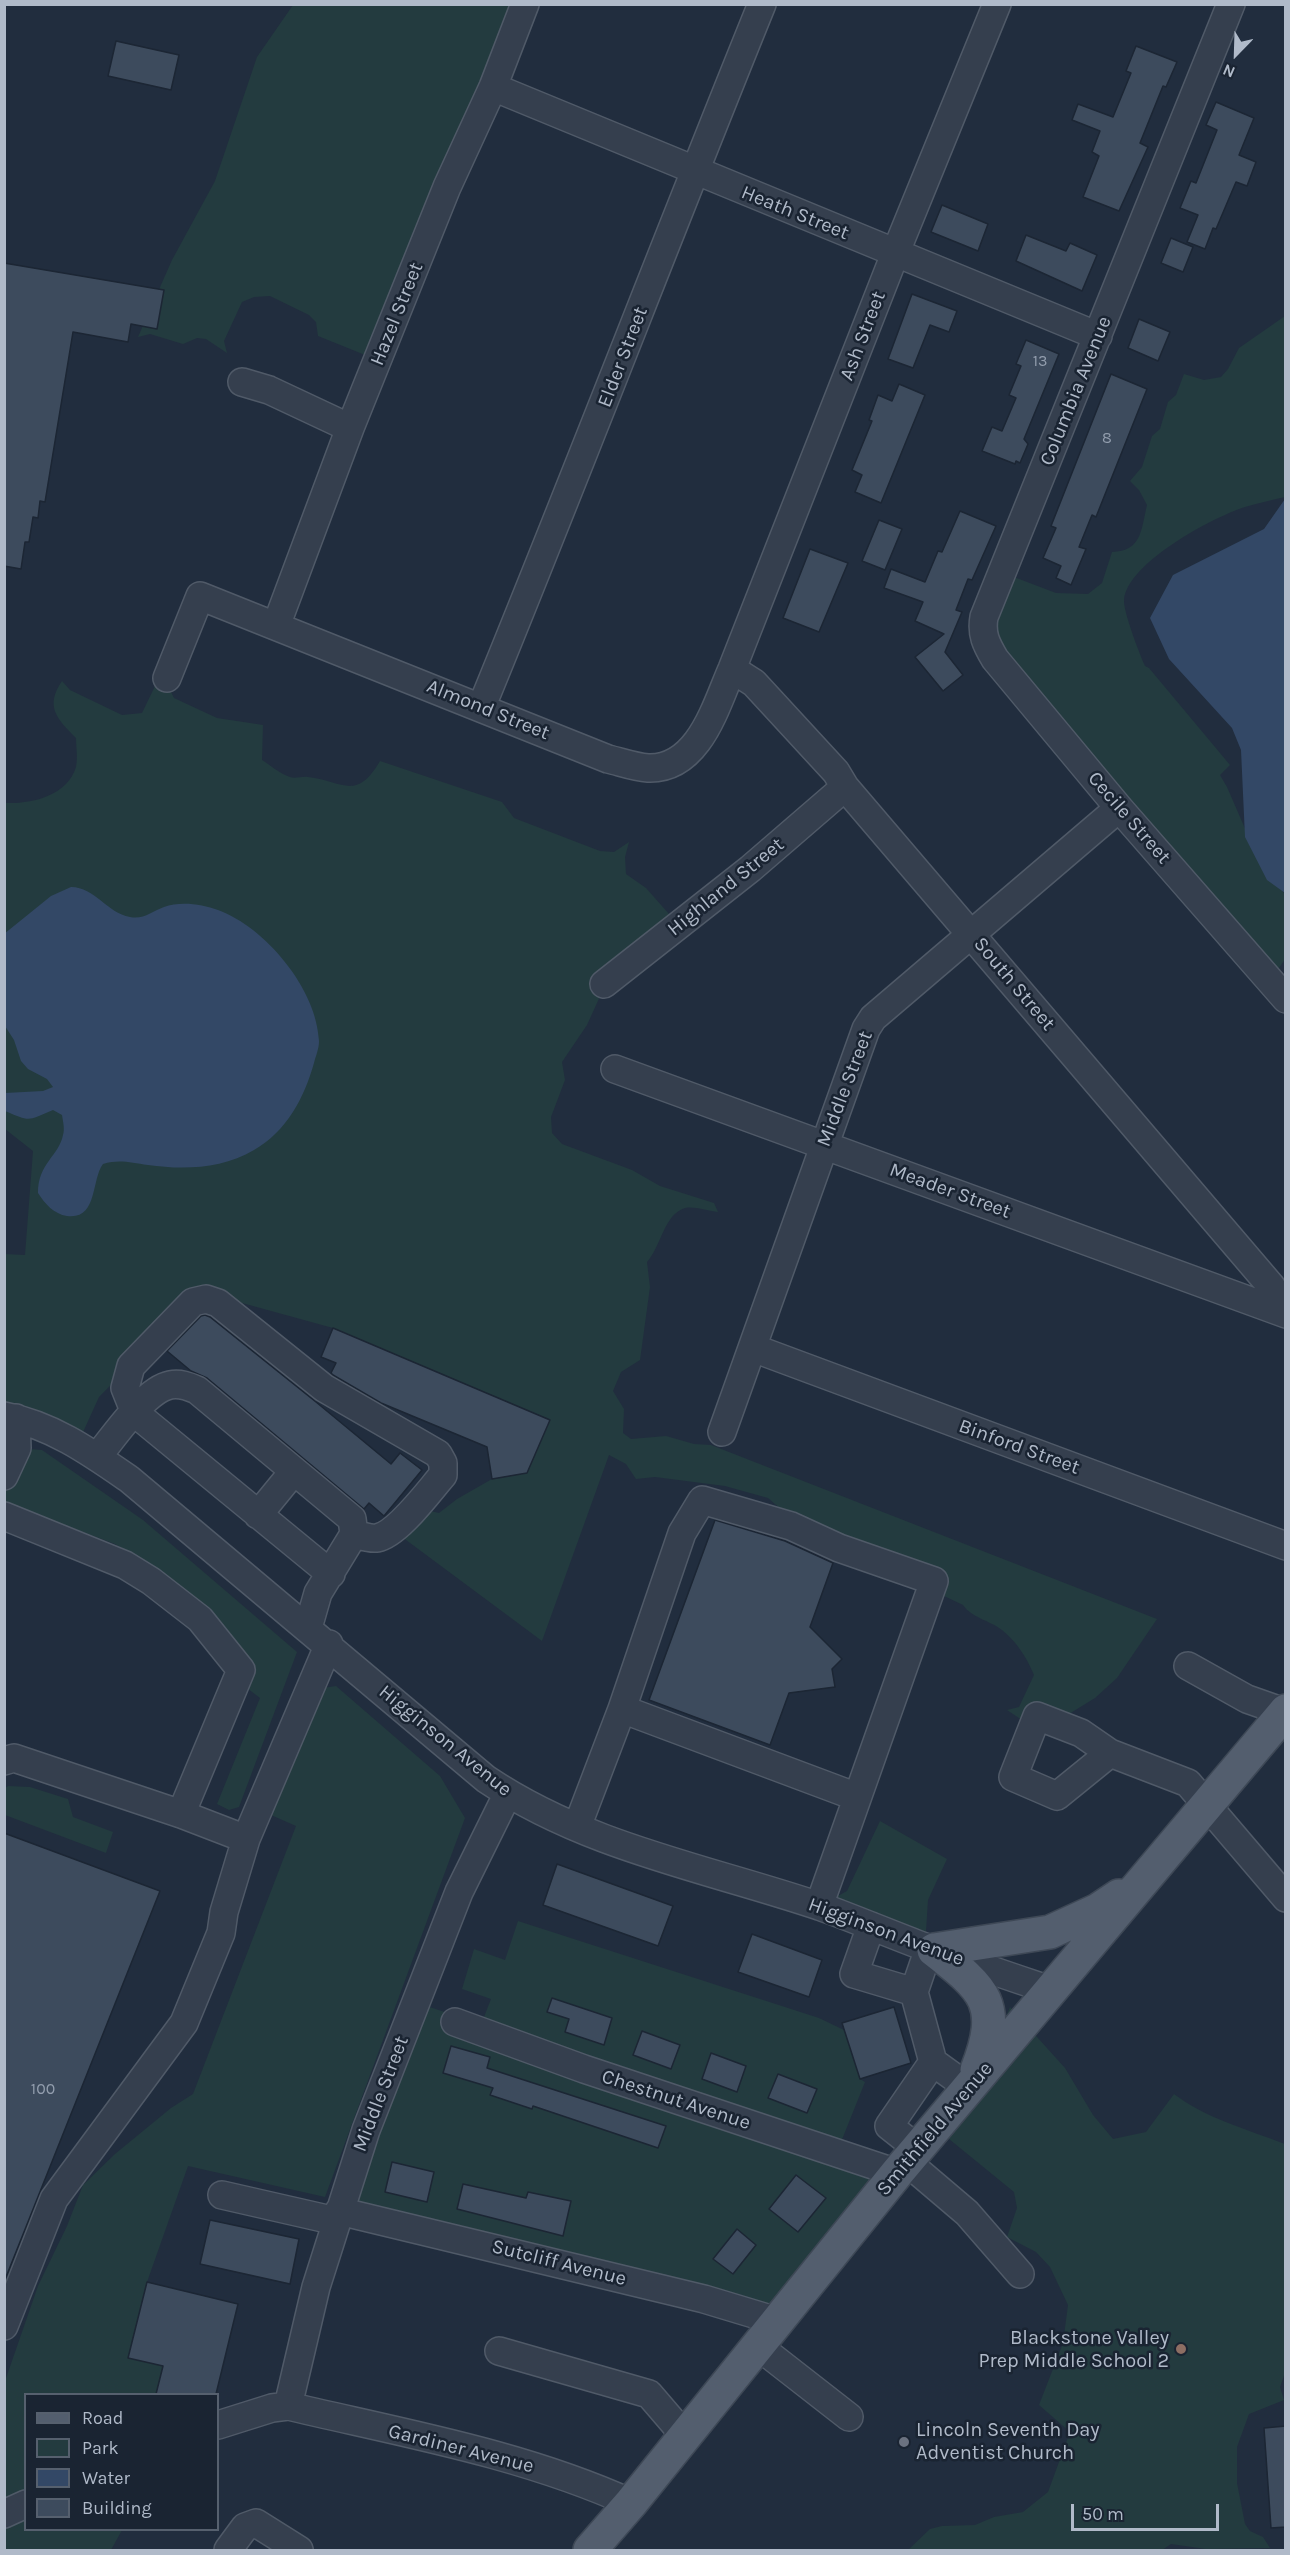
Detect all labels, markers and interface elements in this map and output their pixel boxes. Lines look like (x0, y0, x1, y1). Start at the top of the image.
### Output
north arrow (1206, 24, 1266, 84)
text: N (1220, 60, 1238, 82)
street label: Heath Street (738, 181, 852, 245)
street label: Hazel Street (365, 259, 429, 369)
street label: Ash Street (835, 288, 891, 384)
street label: Elder Street (593, 303, 653, 411)
street label: Columbia Avenue (1035, 313, 1117, 469)
house number: 13 (1033, 351, 1047, 371)
house number: 8 (1102, 428, 1112, 448)
street label: Almond Street (423, 674, 553, 746)
street label: Cecile Street (1082, 767, 1176, 869)
street label: Highland Street (663, 833, 789, 941)
street label: South Street (968, 932, 1060, 1036)
street label: Middle Street (812, 1028, 878, 1150)
street label: Meader Street (886, 1158, 1014, 1224)
street label: Binford Street (955, 1414, 1083, 1480)
street label: Higginson Avenue (374, 1680, 516, 1802)
street label: Higginson Avenue (805, 1893, 967, 1971)
street label: Middle Street (348, 2033, 414, 2155)
street label: Smithfield Avenue (872, 2057, 998, 2201)
street label: Chestnut Avenue (599, 2065, 753, 2135)
house number: 100 (31, 2079, 55, 2099)
street label: Sutcliff Avenue (489, 2235, 629, 2291)
place label: Blackstone Valley Prep Middle School 2 (978, 2326, 1169, 2373)
marker: Blackstone Valley Prep Middle School 2 (1174, 2342, 1188, 2356)
legend (24, 2393, 219, 2531)
text: Road (82, 2407, 123, 2429)
place label: Lincoln Seventh Day Adventist Church (916, 2418, 1100, 2465)
street label: Gardiner Avenue (386, 2419, 536, 2479)
marker: Lincoln Seventh Day Adventist Church (897, 2435, 911, 2449)
text: Park (82, 2437, 119, 2459)
text: Water (82, 2467, 130, 2489)
scale bar (1074, 2492, 1222, 2530)
text: Building (82, 2497, 152, 2519)
text: 50 m (1082, 2503, 1124, 2525)

